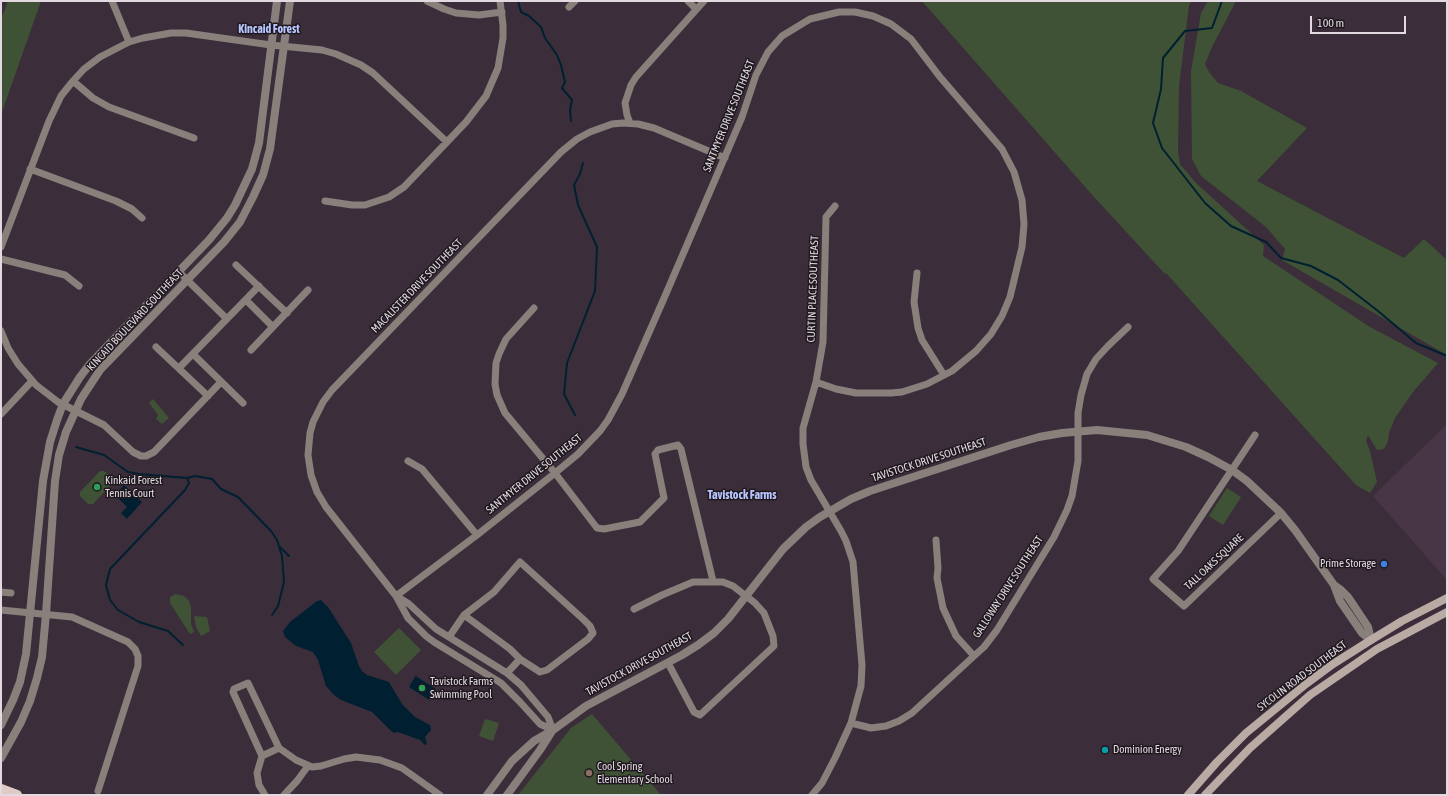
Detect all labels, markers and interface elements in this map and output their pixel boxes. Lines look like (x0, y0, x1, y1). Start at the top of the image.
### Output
scale bar (1312, 8, 1408, 34)
text: 100 m (1317, 16, 1344, 30)
district label: Kincaid Forest (238, 22, 300, 36)
street label: SANTMYER DRIVE SOUTHEAST (700, 58, 758, 174)
street label: CURTIN PLACE SOUTHEAST (805, 235, 821, 343)
street label: MACALISTER DRIVE SOUTHEAST (369, 236, 465, 336)
street label: KINCAID BOULEVARD SOUTHEAST (84, 266, 186, 374)
street label: SANTMYER DRIVE SOUTHEAST (483, 431, 585, 517)
street label: TAVISTOCK DRIVE SOUTHEAST (870, 435, 988, 485)
place label: Kinkaid Forest Tennis Court (105, 474, 162, 500)
marker: Kinkaid Forest Tennis Court (92, 482, 102, 492)
district label: Tavistock Farms (708, 488, 776, 502)
street label: TALL OAKS SQUARE (1182, 531, 1246, 593)
street label: GALLOWAY DRIVE SOUTHEAST (970, 533, 1046, 641)
place label: Prime Storage (1320, 557, 1376, 571)
marker: Prime Storage (1379, 559, 1389, 569)
street label: TAVISTOCK DRIVE SOUTHEAST (584, 629, 694, 699)
street label: SYCOLIN ROAD SOUTHEAST (1255, 638, 1349, 714)
place label: Tavistock Farms Swimming Pool (430, 675, 493, 701)
marker: Tavistock Farms Swimming Pool (417, 683, 427, 693)
place label: Dominion Energy (1113, 743, 1182, 757)
marker: Dominion Energy (1100, 745, 1110, 755)
place label: Cool Spring Elementary School (597, 760, 673, 786)
marker: Cool Spring Elementary School (584, 768, 594, 778)

